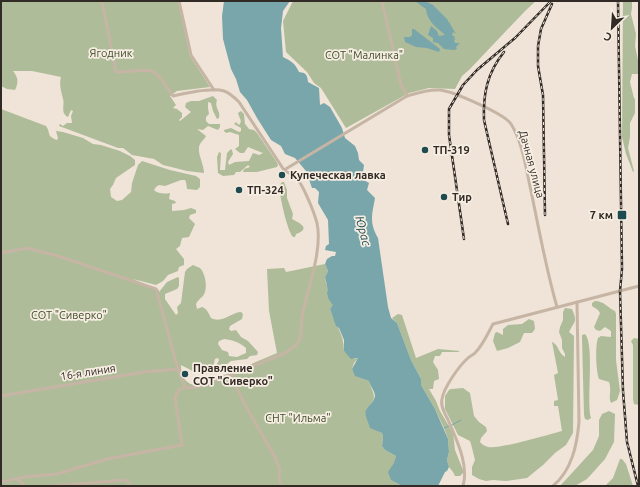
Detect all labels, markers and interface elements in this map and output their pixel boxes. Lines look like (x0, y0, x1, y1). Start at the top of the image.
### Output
north arrow (592, 8, 632, 48)
text: С (602, 30, 613, 44)
park label: Ягодник (90, 47, 133, 59)
park label: СОТ "Малинка" (325, 49, 403, 61)
street label: Дачная улица (517, 129, 547, 199)
place label: ТП-319 (433, 144, 470, 156)
marker: ТП-319 (420, 145, 430, 155)
place label: Купеческая лавка (290, 169, 386, 181)
marker: Купеческая лавка (277, 170, 287, 180)
place label: ТП-324 (247, 184, 284, 196)
marker: ТП-324 (234, 185, 244, 195)
place label: Тир (452, 191, 472, 203)
marker: Тир (439, 192, 449, 202)
place label: 7 км (590, 209, 613, 221)
marker: 7 км (616, 209, 628, 221)
water label: Юрас (353, 214, 374, 248)
park label: СОТ "Сиверко" (31, 309, 107, 321)
street label: 16-я линия (59, 362, 117, 382)
place label: Правление СОТ "Сиверко" (193, 362, 273, 387)
marker: Правление СОТ "Сиверко" (180, 369, 190, 379)
park label: СНТ "Ильма" (265, 412, 331, 424)

